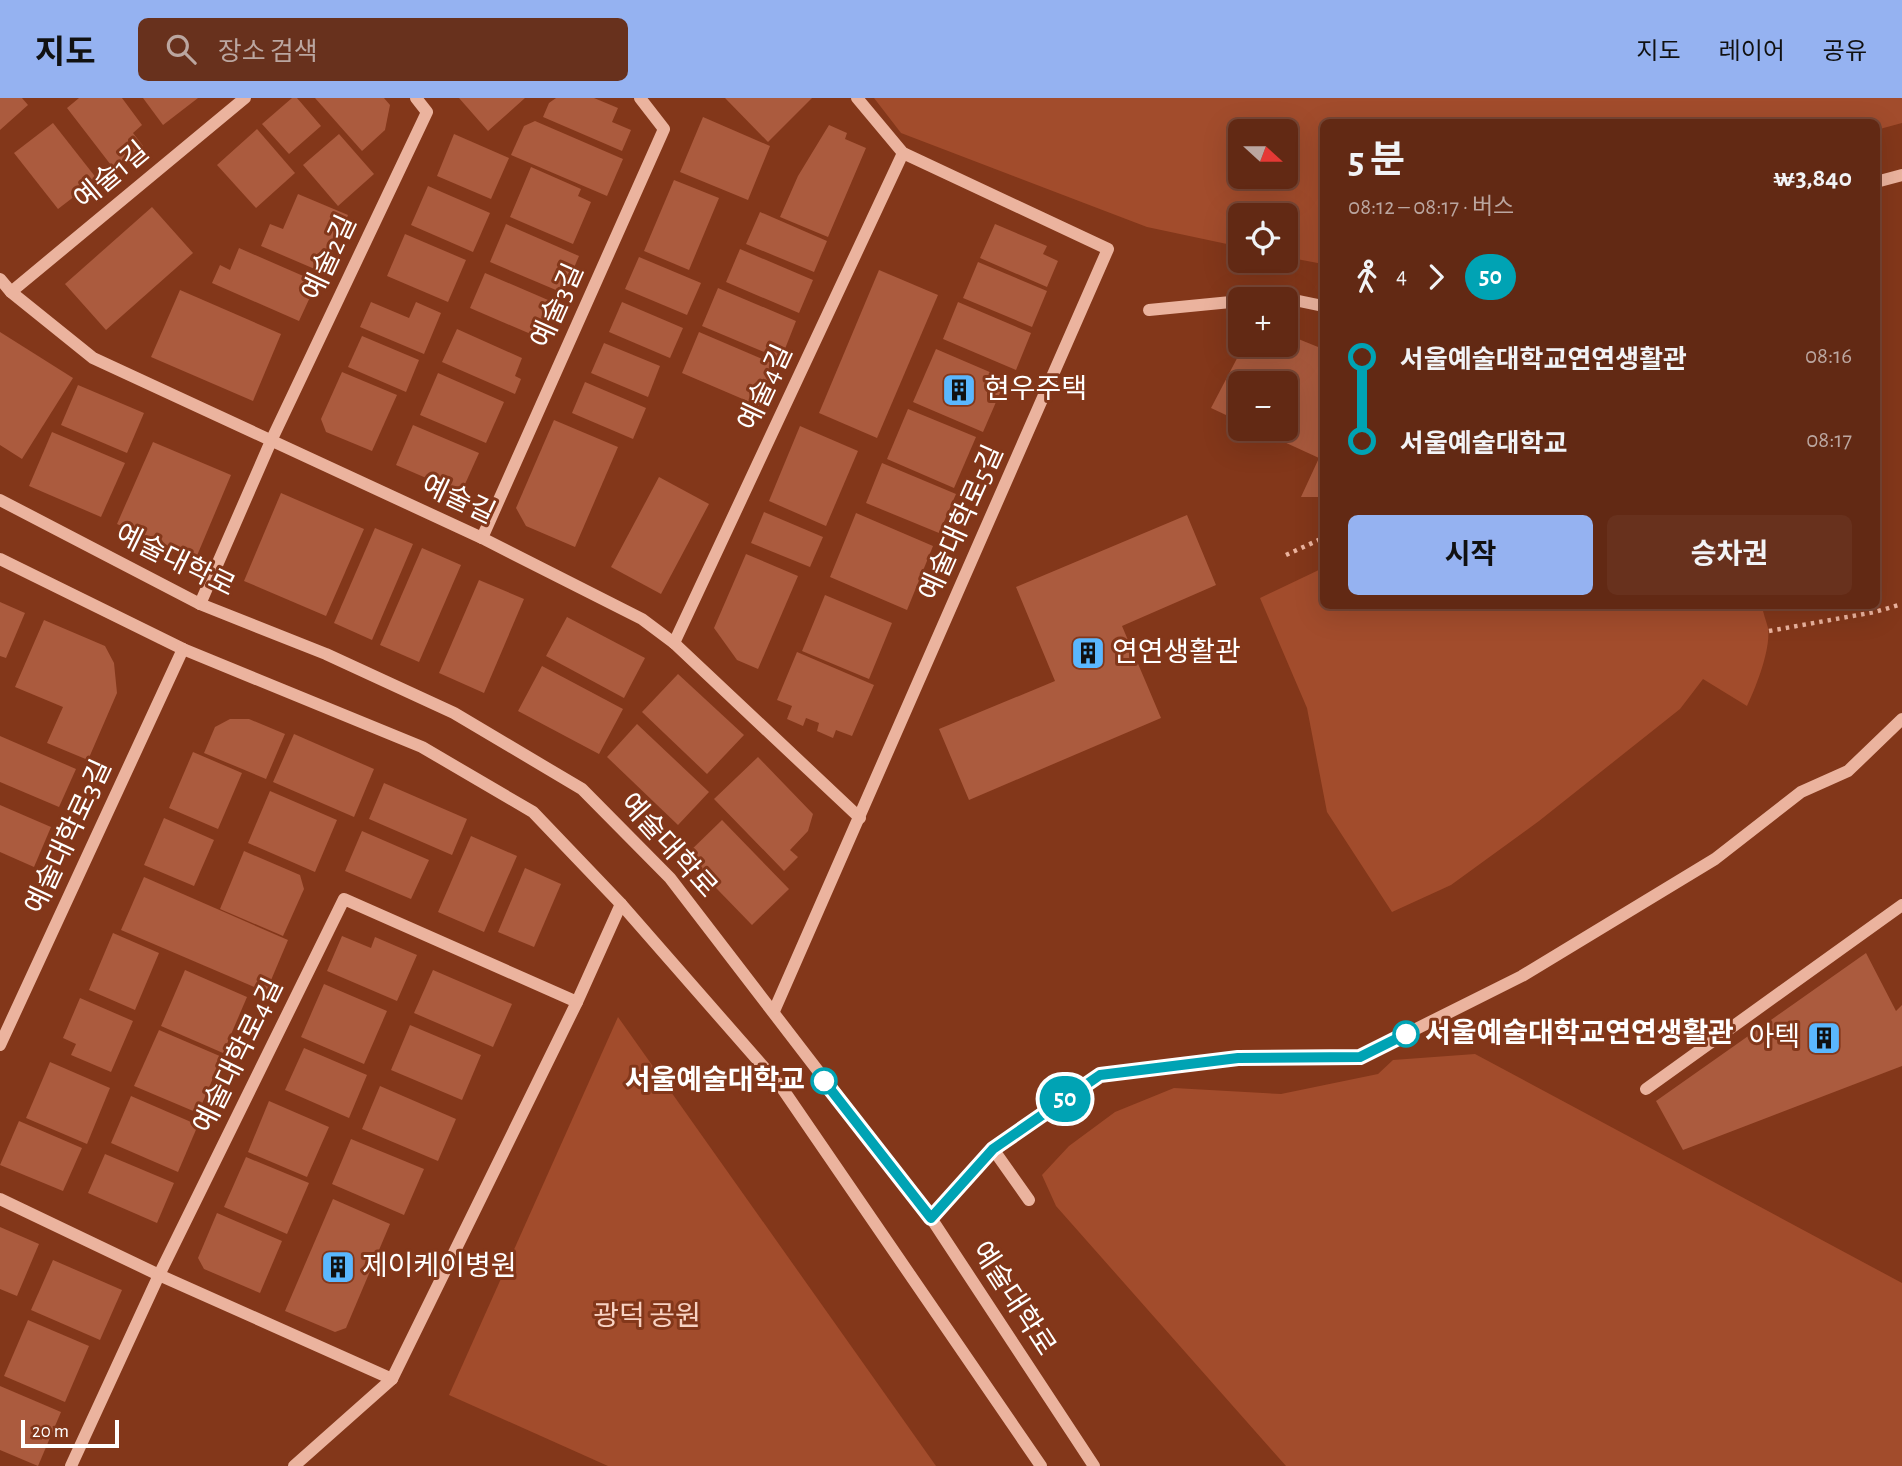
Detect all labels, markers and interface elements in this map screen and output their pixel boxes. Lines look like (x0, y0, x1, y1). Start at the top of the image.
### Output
search box (138, 18, 628, 81)
icon: search (162, 30, 200, 68)
text: 지도 (35, 37, 96, 70)
text: 장소 검색 (218, 39, 318, 65)
text: 지도 (1636, 40, 1681, 64)
text: 레이어 (1719, 40, 1785, 64)
text: 공유 (1823, 40, 1867, 64)
north arrow (1228, 119, 1298, 189)
map controls (1228, 119, 1298, 441)
street label: 예술1길 (68, 136, 154, 215)
text: 5 분 (1348, 142, 1405, 180)
text: ₩3,840 (1773, 165, 1852, 191)
text: 08:12 – 08:17 · 버스 (1348, 196, 1514, 219)
button: locate (1228, 203, 1298, 273)
street label: 예술2길 (296, 210, 362, 305)
icon: walk (1348, 258, 1386, 296)
icon: forward (1417, 258, 1455, 296)
street label: 예술3길 (525, 259, 589, 352)
text: 4 (1396, 265, 1407, 288)
text: 50 (1479, 265, 1502, 289)
button: + (1228, 287, 1298, 357)
street label: 예술4길 (732, 340, 798, 435)
text: 08:16 (1805, 345, 1852, 368)
text: 서울예술대학교연연생활관 (1400, 347, 1687, 373)
building icon: 현우주택 (940, 371, 978, 409)
button: − (1228, 371, 1298, 441)
place label: 현우주택 (984, 374, 1087, 404)
text: 08:17 (1806, 429, 1852, 452)
text: 서울예술대학교 (1400, 431, 1567, 457)
street label: 예술대학로5길 (914, 441, 1009, 605)
street label: 예술길 (417, 469, 500, 529)
button: 시작 (1348, 515, 1593, 595)
button: 승차권 (1607, 515, 1852, 595)
street label: 예술대학로 (111, 518, 240, 602)
building icon: 연연생활관 (1069, 634, 1107, 672)
place label: 연연생활관 (1112, 637, 1241, 667)
street label: 예술대학로3길 (19, 755, 117, 918)
street label: 예술대학로 (614, 787, 723, 903)
street label: 예술대학로4길 (188, 973, 288, 1138)
place label: 서울예술대학교연연생활관 (1425, 1018, 1734, 1048)
building icon: 아텍 (1805, 1019, 1843, 1057)
marker: 서울예술대학교연연생활관 (1393, 1021, 1419, 1047)
place label: 아텍 (1748, 1022, 1800, 1052)
place label: 서울예술대학교 (625, 1065, 805, 1095)
marker: 서울예술대학교 (811, 1068, 837, 1094)
line badge: 50 (1034, 1076, 1096, 1122)
text: 50 (1054, 1087, 1076, 1111)
street label: 예술대학로 (966, 1236, 1061, 1361)
building icon: 제이케이병원 (319, 1248, 357, 1286)
place label: 제이케이병원 (362, 1251, 517, 1281)
park label: 광덕 공원 (593, 1301, 701, 1331)
scale bar (21, 1417, 119, 1449)
text: 20 m (32, 1422, 69, 1441)

